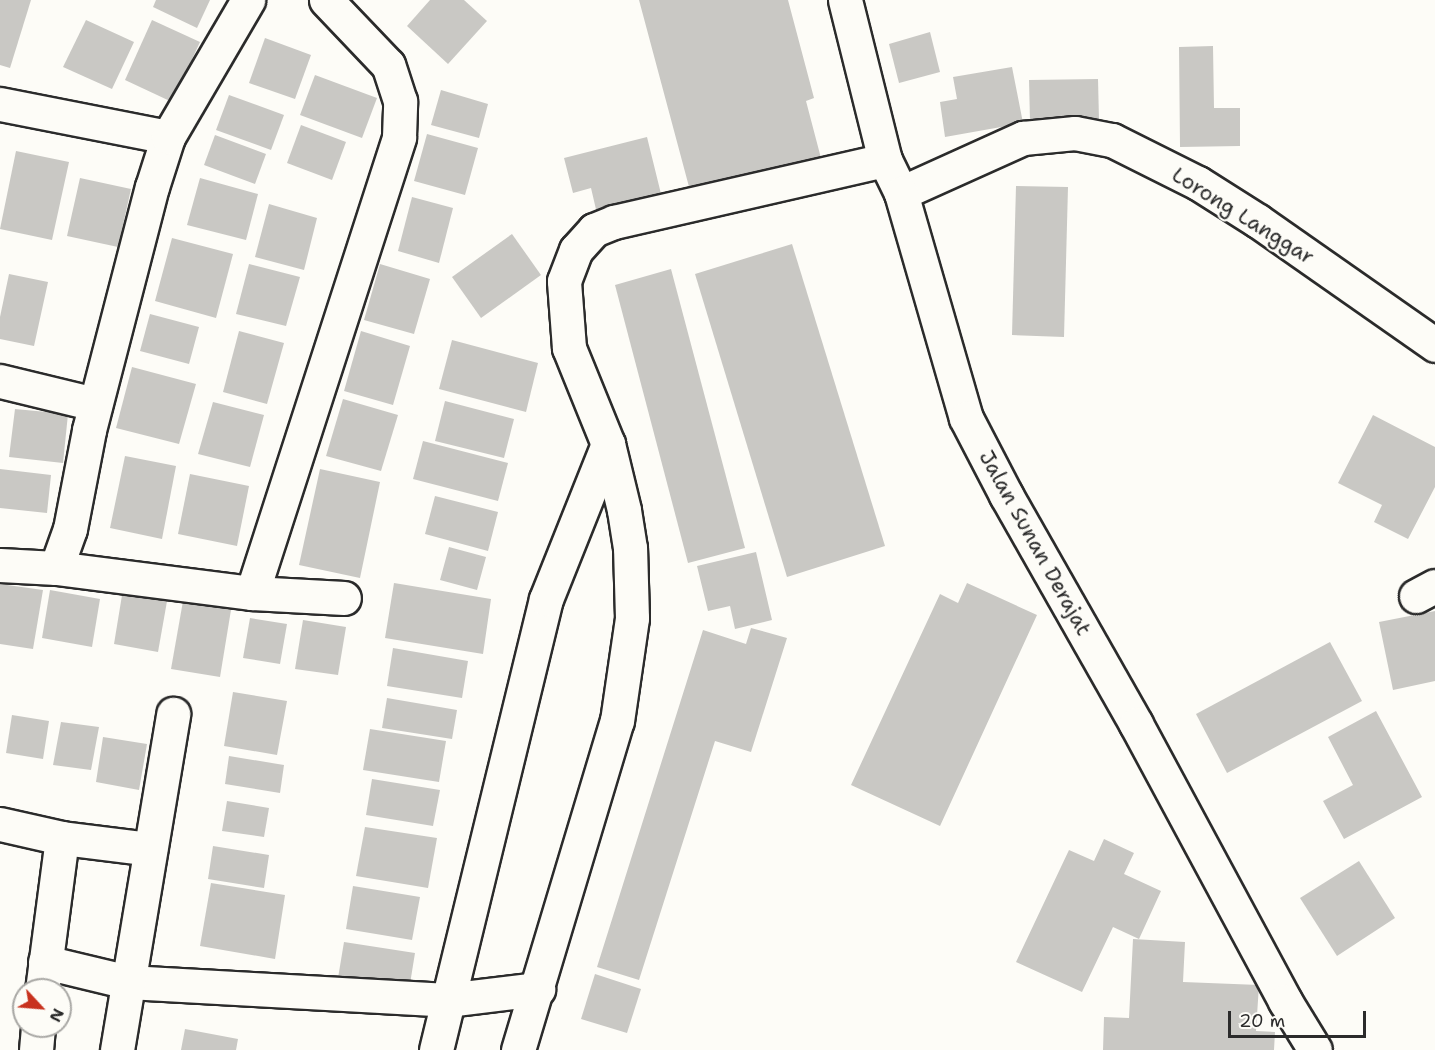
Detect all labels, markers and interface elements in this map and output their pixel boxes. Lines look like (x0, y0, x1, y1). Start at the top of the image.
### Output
street label: Lorong Langgar (1167, 162, 1319, 270)
street label: Jalan Sunan Derajat (974, 446, 1096, 640)
north arrow (12, 978, 72, 1038)
scale bar (1231, 999, 1369, 1037)
text: N (45, 1005, 69, 1026)
text: 20 m (1239, 1009, 1285, 1033)

